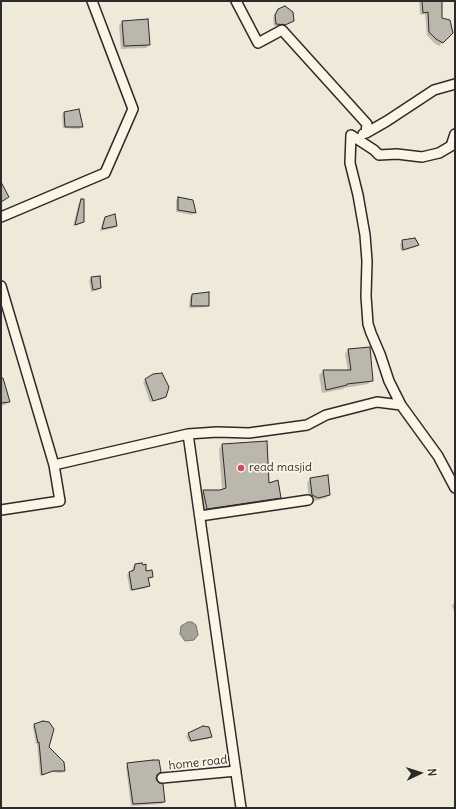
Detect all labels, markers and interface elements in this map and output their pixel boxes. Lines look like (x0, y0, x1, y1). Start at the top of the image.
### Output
place label: read masjid (249, 461, 312, 475)
marker: read masjid (236, 463, 246, 473)
street label: home road (168, 753, 228, 773)
north arrow (400, 753, 440, 793)
text: N (425, 768, 439, 776)

